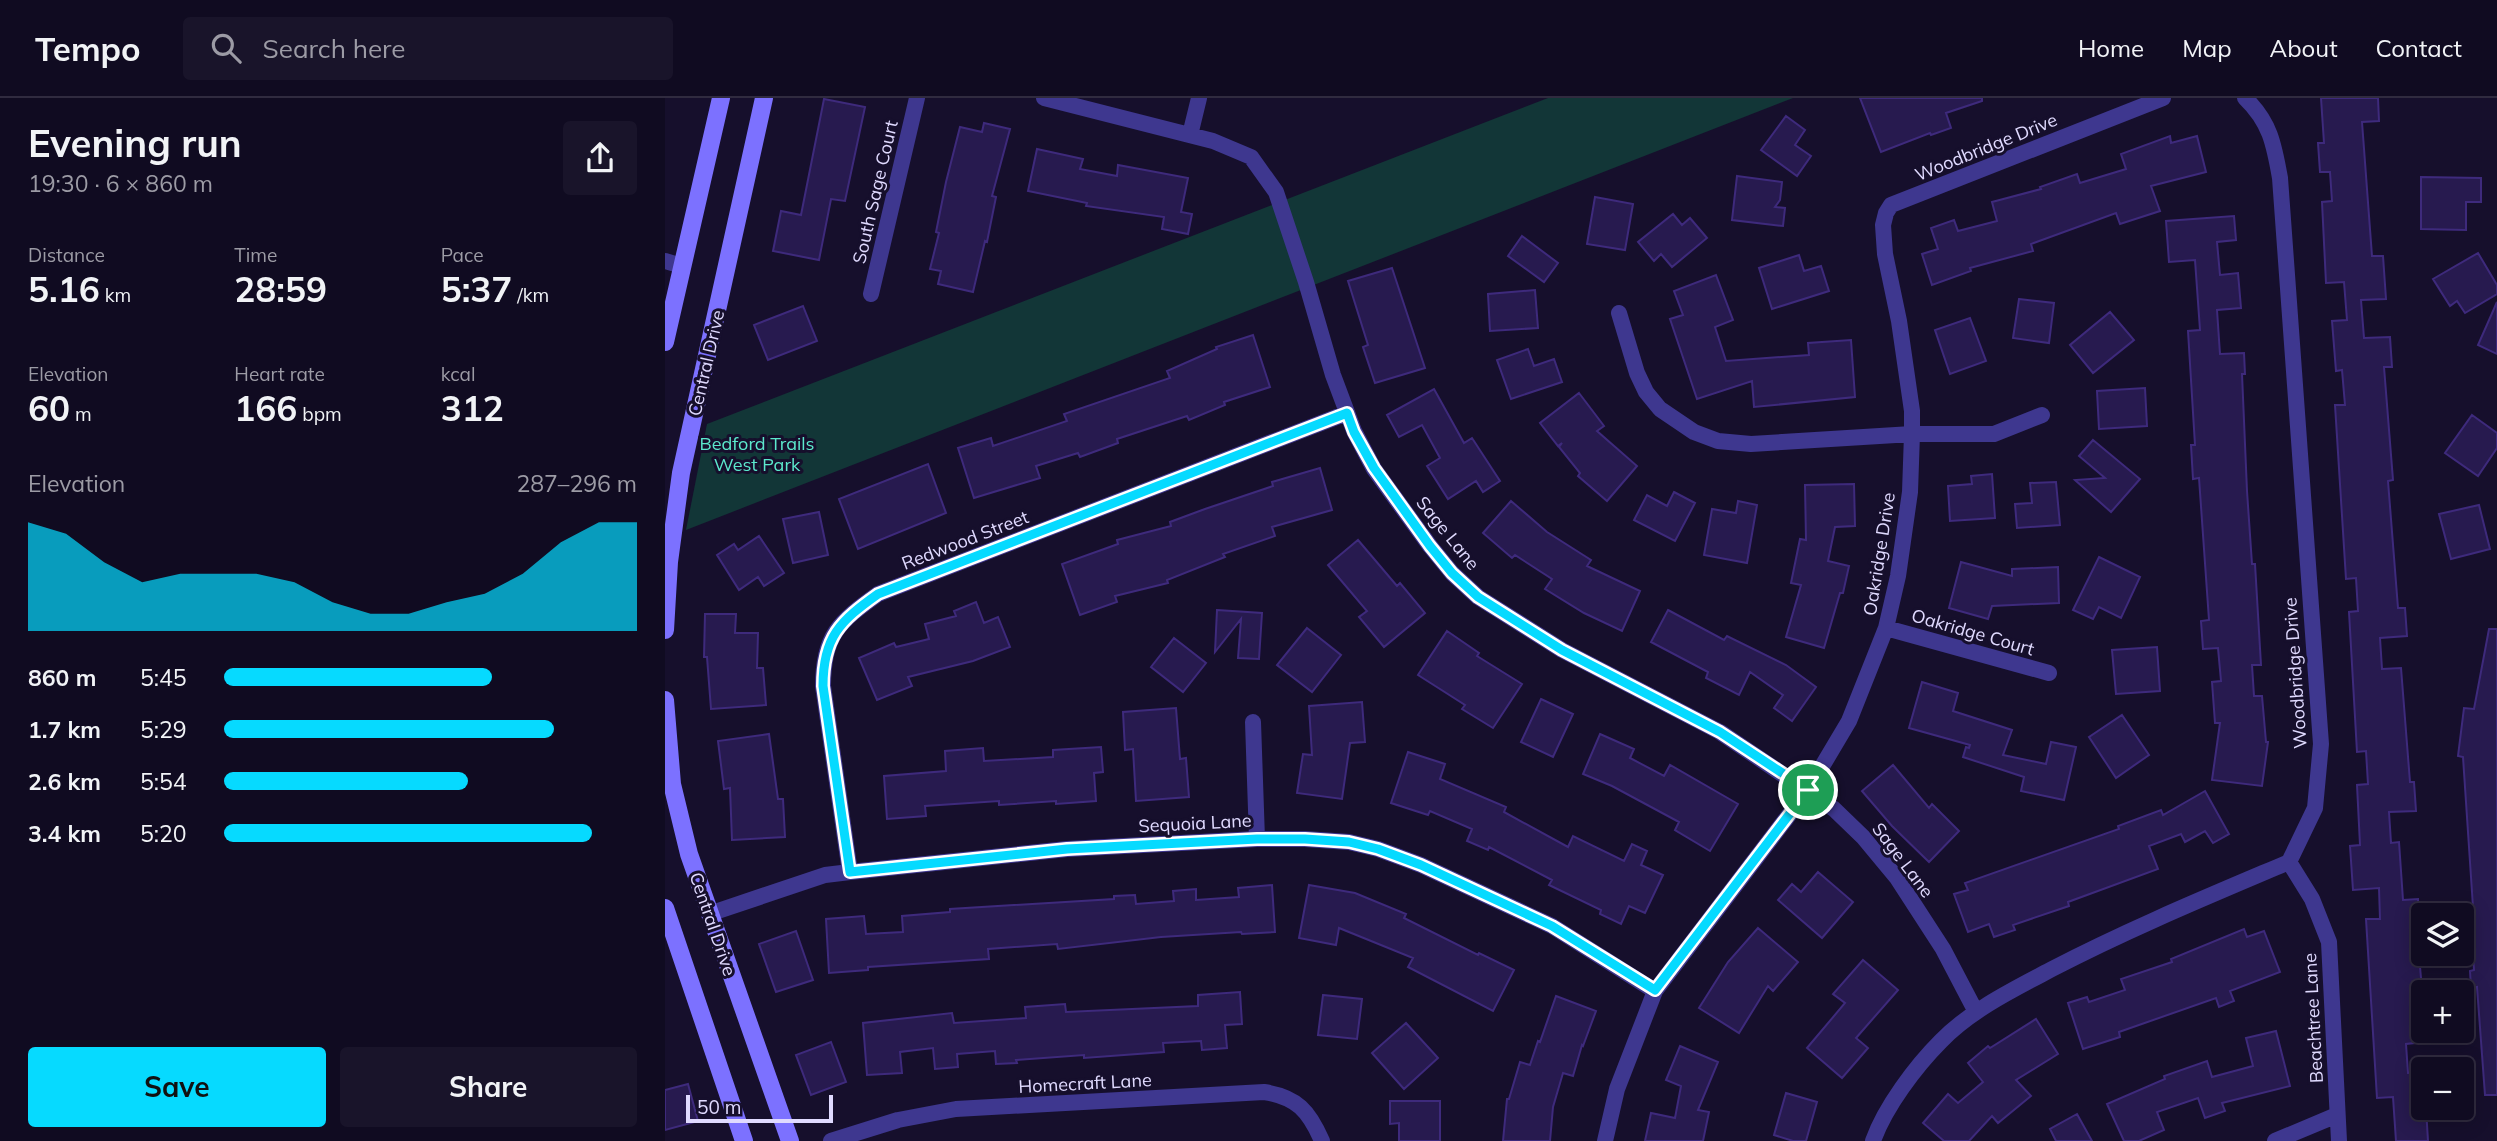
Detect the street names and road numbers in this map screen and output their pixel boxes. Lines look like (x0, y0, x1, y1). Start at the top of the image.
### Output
street label: Woodbridge Drive (1911, 108, 2061, 186)
street label: South Sage Court (847, 118, 903, 266)
street label: Central Drive (683, 308, 729, 418)
street label: Sage Lane (1411, 491, 1485, 575)
street label: Oakridge Drive (1858, 491, 1900, 617)
street label: Redwood Street (898, 505, 1032, 575)
street label: Woodbridge Drive (2278, 597, 2312, 749)
street label: Oakridge Court (1909, 603, 2037, 661)
street label: Sequoia Lane (1138, 809, 1252, 837)
street label: Sage Lane (1867, 818, 1939, 902)
street label: Central Drive (685, 869, 741, 979)
street label: Beachtree Lane (2298, 952, 2328, 1084)
street label: Homecraft Lane (1018, 1068, 1152, 1098)

